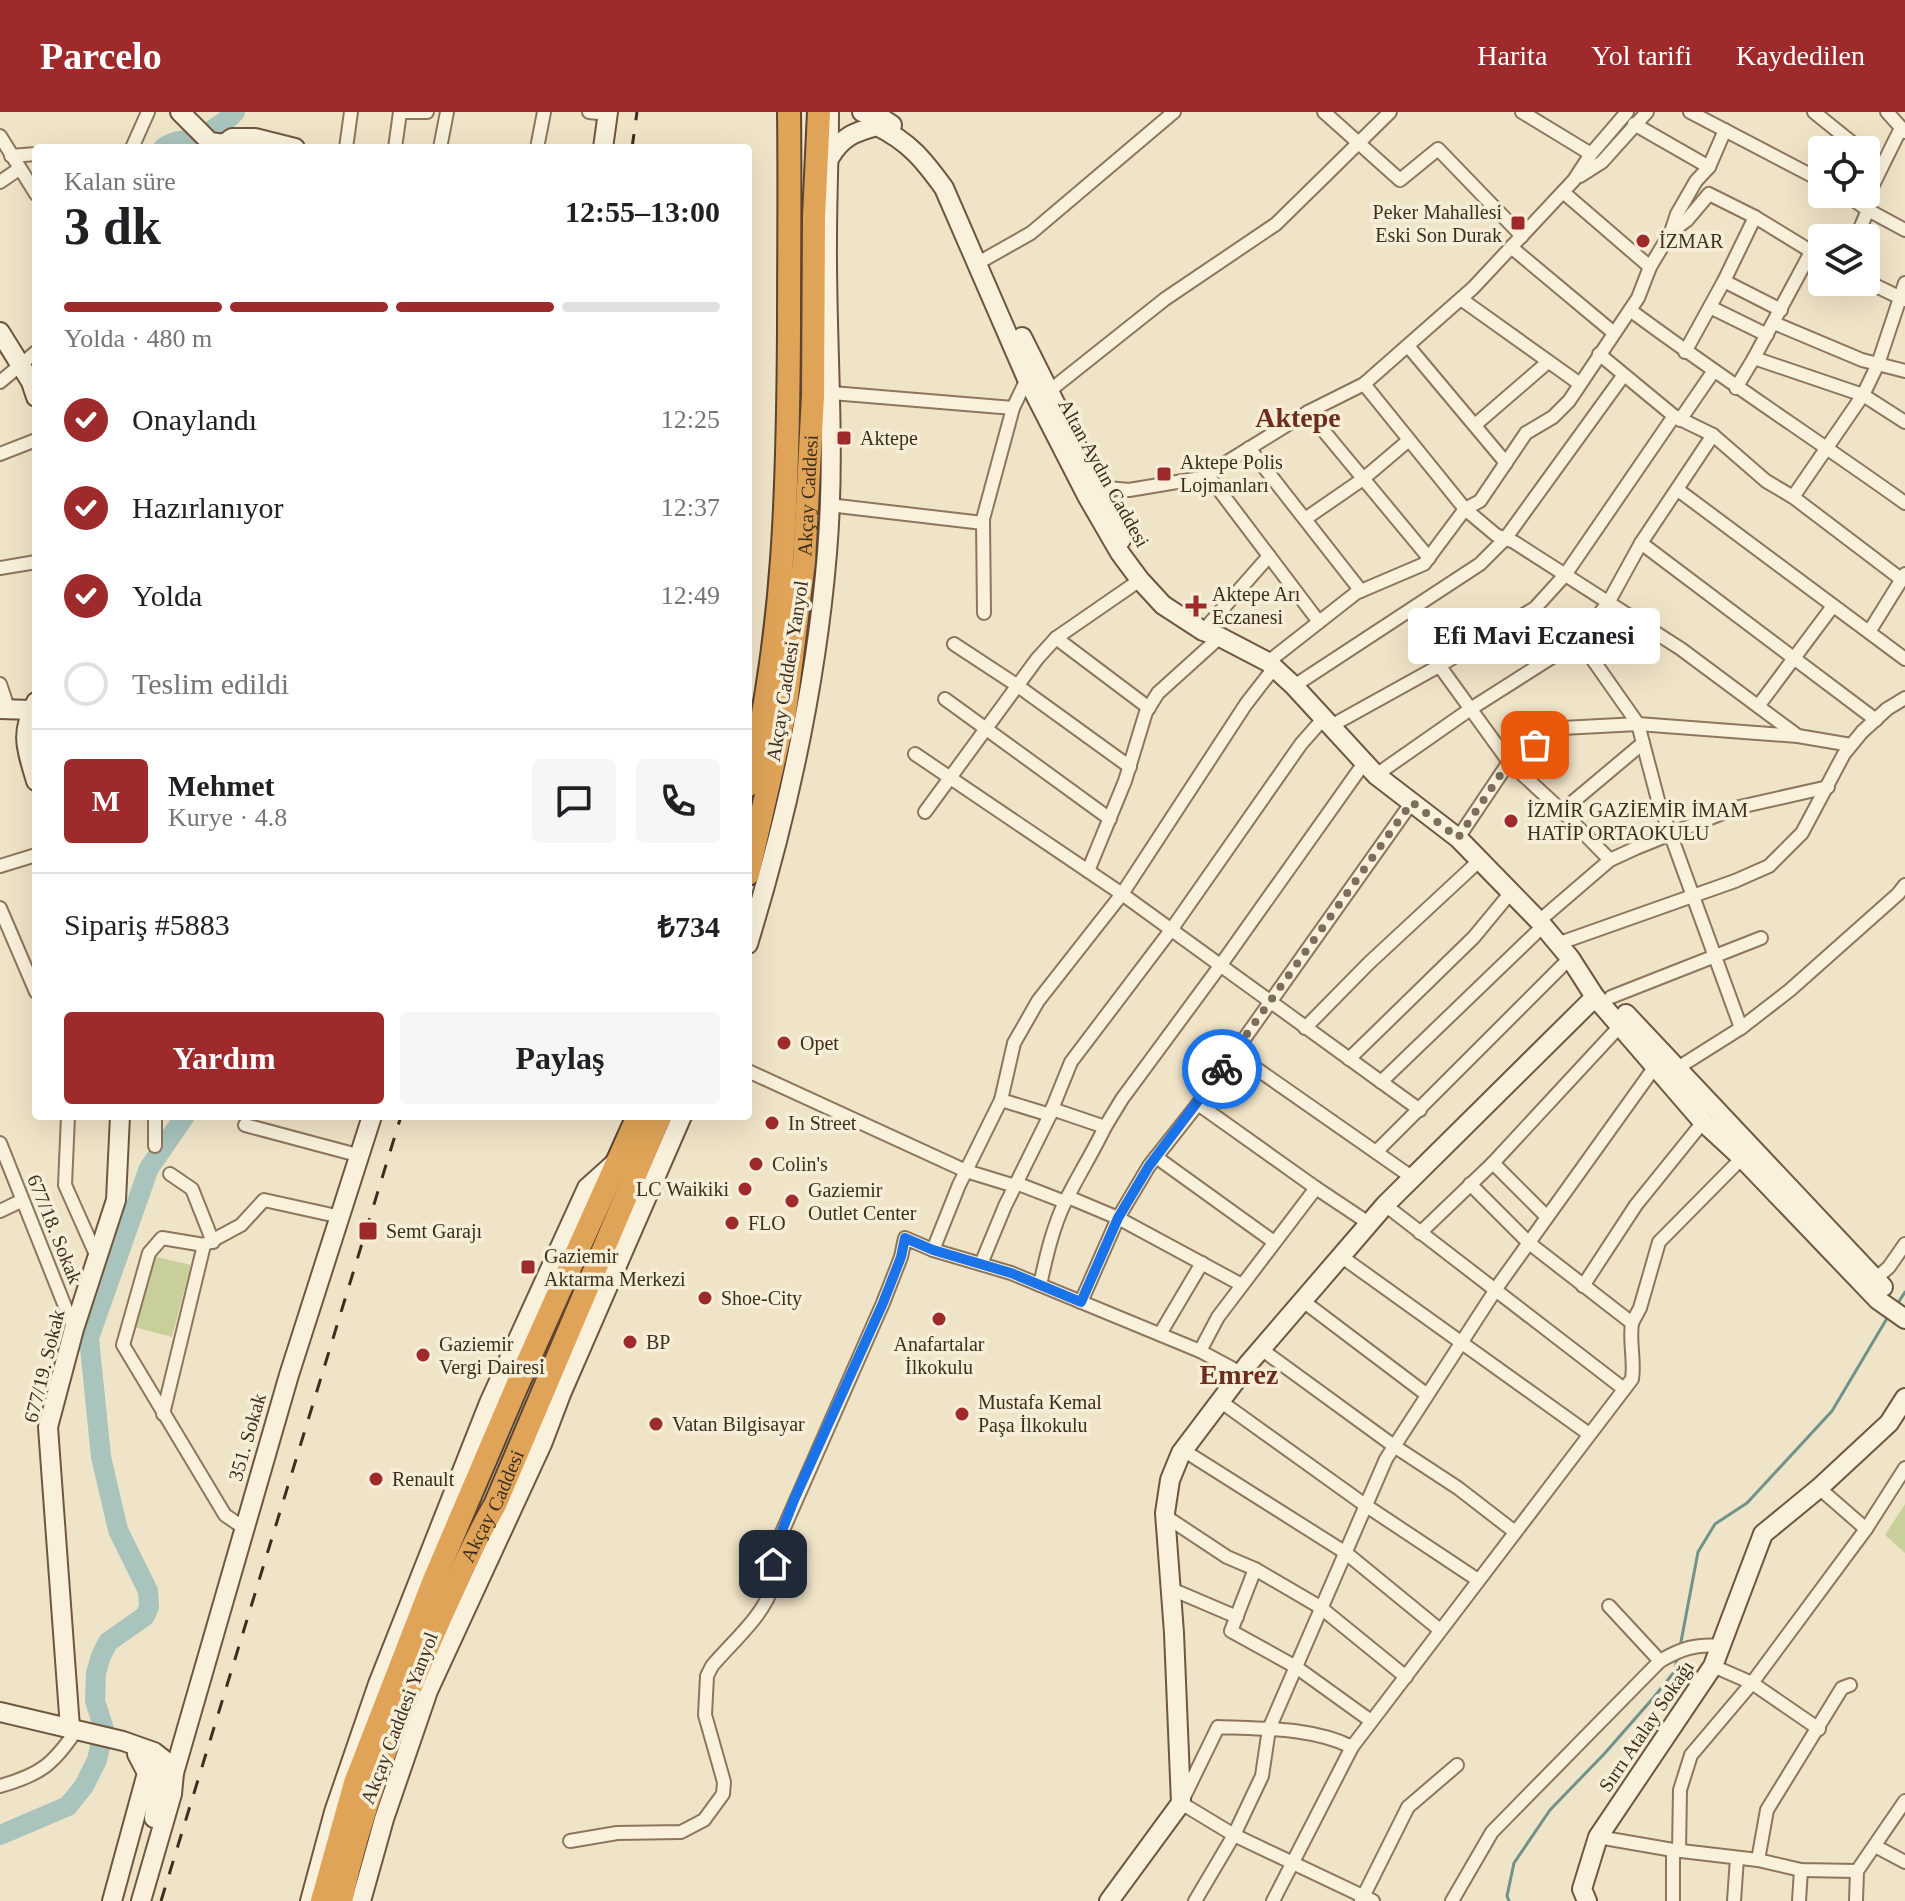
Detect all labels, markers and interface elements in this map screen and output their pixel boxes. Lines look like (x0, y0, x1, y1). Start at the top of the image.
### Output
text: Parcelo (40, 35, 162, 77)
text: Harita (1477, 40, 1547, 71)
text: Yol tarifi (1591, 40, 1692, 71)
text: Kaydedilen (1736, 40, 1865, 71)
map controls (1808, 136, 1880, 296)
button: locate (1808, 136, 1880, 208)
text: Kalan süre (64, 167, 176, 196)
text: 12:55–13:00 (565, 195, 720, 228)
text: 3 dk (64, 198, 161, 255)
place label: Peker Mahallesi Eski Son Durak (1373, 201, 1502, 246)
marker: Peker Mahallesi Eski Son Durak (1509, 214, 1527, 232)
button: layers (1808, 224, 1880, 296)
place label: İZMAR (1659, 230, 1724, 252)
marker: İZMAR (1634, 232, 1652, 250)
text: Yolda · 480 m (64, 324, 212, 353)
street label: Altan Aydın Caddesi (1053, 395, 1154, 552)
icon: check (64, 398, 108, 442)
district label: Aktepe (1255, 402, 1341, 433)
text: Onaylandı (132, 403, 257, 436)
text: 12:25 (661, 405, 720, 434)
place label: Aktepe (860, 427, 918, 450)
marker: Aktepe (835, 429, 853, 447)
street label: Akçay Caddesi (793, 434, 822, 557)
place label: Aktepe Polis Lojmanları (1180, 451, 1283, 497)
marker: Aktepe Polis Lojmanları (1155, 465, 1173, 483)
icon: check (64, 486, 108, 530)
text: Hazırlanıyor (132, 491, 284, 524)
text: 12:37 (661, 493, 720, 522)
icon: check (64, 574, 108, 618)
text: Yolda (132, 579, 202, 612)
street label: Akçay Caddesi Yanyol (762, 579, 813, 763)
text: 12:49 (661, 581, 720, 610)
place label: Aktepe Arı Eczanesi (1212, 583, 1301, 628)
marker: Aktepe Arı Eczanesi (1187, 597, 1205, 615)
callout: Efi Mavi Eczanesi (1409, 609, 1661, 665)
text: Efi Mavi Eczanesi (1434, 621, 1634, 650)
text: Teslim edildi (132, 667, 289, 700)
pin (1501, 711, 1569, 779)
icon: bag (1513, 723, 1557, 767)
button: chat (532, 759, 616, 843)
button: phone (636, 759, 720, 843)
text: Mehmet (168, 769, 275, 802)
text: M (92, 784, 120, 817)
place label: İZMİR GAZİEMİR İMAM HATİP ORTAOKULU (1527, 799, 1748, 844)
text: Kurye · 4.8 (168, 803, 287, 832)
marker: İZMİR GAZİEMİR İMAM HATİP ORTAOKULU (1502, 812, 1520, 830)
text: Sipariş #5883 (64, 908, 230, 941)
text: ₺734 (658, 910, 720, 943)
button: Yardım (64, 1012, 384, 1104)
button: Paylaş (400, 1012, 720, 1104)
courier (1182, 1029, 1262, 1109)
place label: Opet (800, 1032, 839, 1055)
marker: Opet (775, 1034, 793, 1052)
icon: bike (1200, 1047, 1244, 1091)
place label: In Street (788, 1112, 857, 1134)
marker: In Street (763, 1114, 781, 1132)
place label: Colin's (772, 1153, 828, 1175)
marker: Colin's (747, 1155, 765, 1173)
street label: 677/18. Sokak (23, 1171, 87, 1287)
place label: LC Waikiki (636, 1178, 729, 1200)
place label: Gaziemir Outlet Center (808, 1179, 917, 1224)
marker: LC Waikiki (736, 1180, 754, 1198)
marker: Gaziemir Outlet Center (783, 1192, 801, 1210)
place label: FLO (748, 1212, 786, 1234)
marker: FLO (723, 1214, 741, 1232)
marker: Semt Garajı (357, 1220, 379, 1242)
place label: Semt Garajı (386, 1220, 483, 1243)
place label: Gaziemir Aktarma Merkezi (544, 1245, 686, 1290)
marker: Gaziemir Aktarma Merkezi (519, 1258, 537, 1276)
place label: Shoe-City (721, 1287, 802, 1310)
marker: Shoe-City (696, 1289, 714, 1307)
street label: 677/19. Sokak (19, 1307, 69, 1425)
marker: Anafartalar İlkokulu (930, 1310, 948, 1328)
place label: BP (646, 1331, 670, 1353)
place label: Gaziemir Vergi Dairesi (439, 1333, 545, 1379)
marker: BP (621, 1333, 639, 1351)
place label: Anafartalar İlkokulu (893, 1333, 985, 1378)
marker: Gaziemir Vergi Dairesi (414, 1346, 432, 1364)
district label: Emrez (1200, 1359, 1278, 1390)
street label: 351. Sokak (224, 1391, 270, 1483)
place label: Mustafa Kemal Paşa İlkokulu (978, 1391, 1102, 1437)
marker: Mustafa Kemal Paşa İlkokulu (953, 1405, 971, 1423)
place label: Vatan Bilgisayar (672, 1413, 805, 1436)
marker: Vatan Bilgisayar (647, 1415, 665, 1433)
street label: Akçay Caddesi (456, 1446, 528, 1566)
place label: Renault (392, 1468, 455, 1490)
marker: Renault (367, 1470, 385, 1488)
pin (739, 1530, 807, 1598)
icon: home (751, 1542, 795, 1586)
street label: Akçay Caddesi Yanyol (356, 1628, 443, 1808)
street label: Sırrı Atalay Sokağı (1594, 1656, 1699, 1796)

